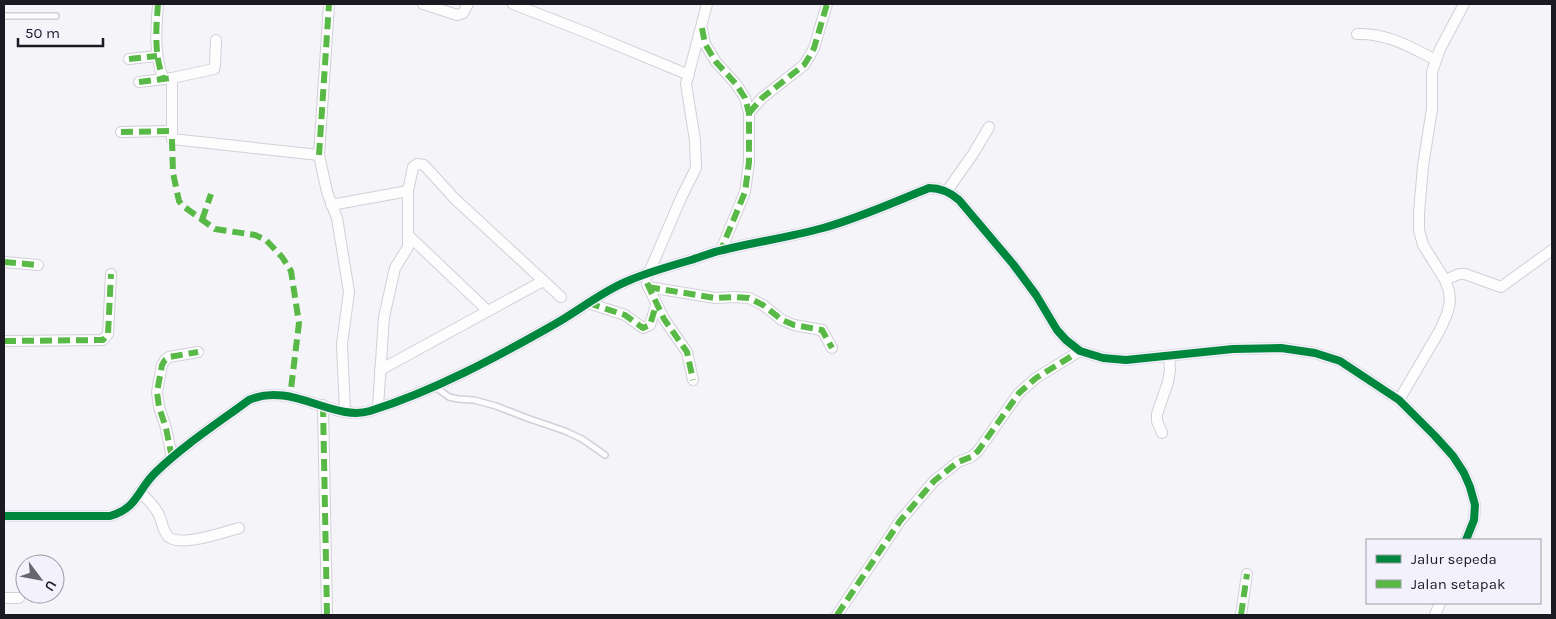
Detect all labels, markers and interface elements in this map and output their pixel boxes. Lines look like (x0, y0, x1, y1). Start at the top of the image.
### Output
scale bar (18, 15, 102, 47)
text: 50 m (25, 24, 60, 42)
legend (1366, 539, 1541, 604)
text: Jalur sepeda (1411, 550, 1497, 568)
north arrow (15, 554, 65, 604)
text: Jalan setapak (1411, 575, 1505, 593)
text: U (41, 577, 60, 594)

